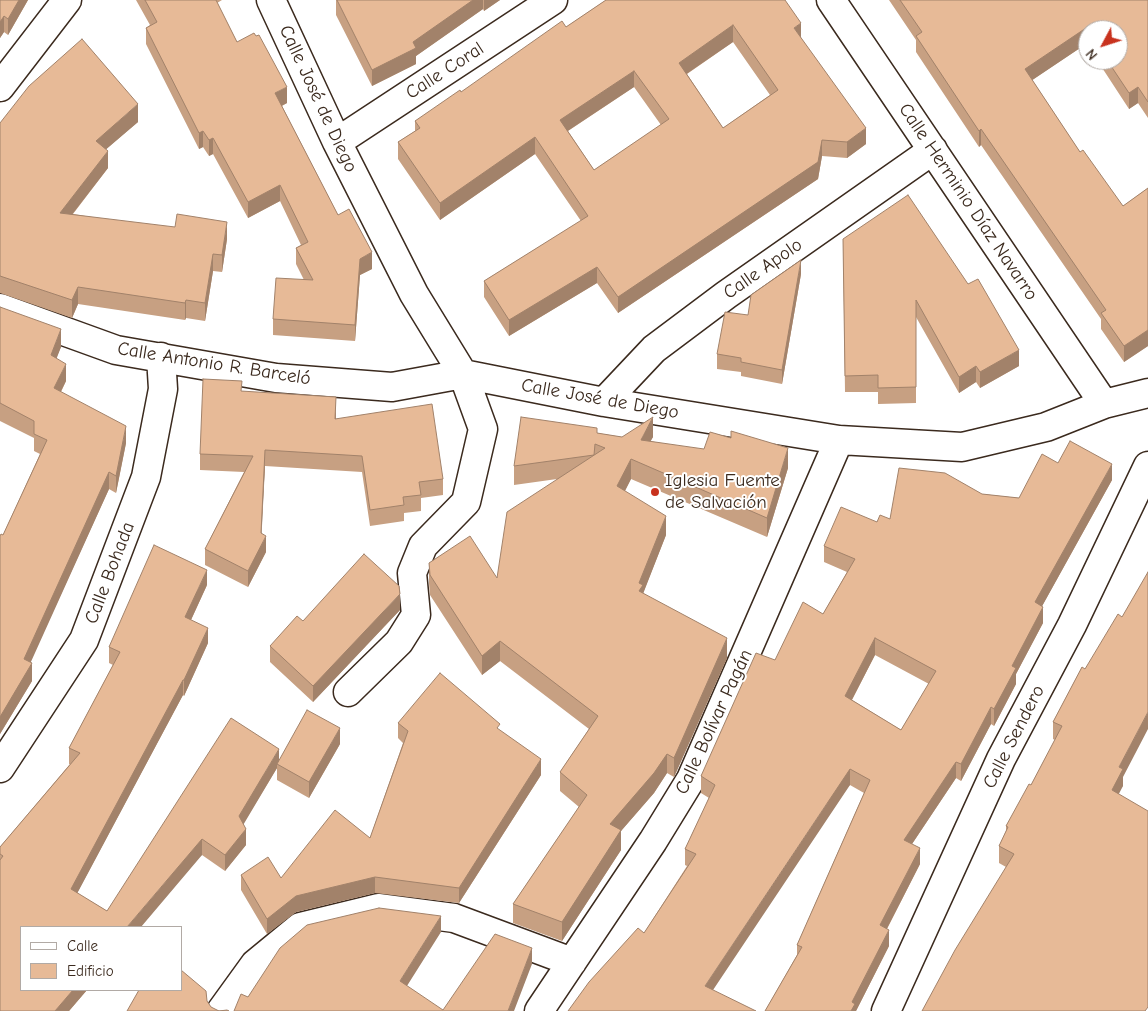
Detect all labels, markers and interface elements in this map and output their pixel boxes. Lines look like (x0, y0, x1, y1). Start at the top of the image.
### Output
north arrow (1078, 20, 1128, 70)
street label: Calle José de Diego (274, 22, 362, 176)
street label: Calle Coral (402, 37, 488, 105)
text: N (1082, 45, 1101, 63)
street label: Calle Herminio Díaz Navarro (893, 99, 1043, 305)
street label: Calle Apolo (719, 234, 807, 304)
street label: Calle Antonio R. Barceló (116, 337, 312, 391)
street label: Calle José de Diego (519, 374, 681, 424)
place label: Iglesia Fuente de Salvación (665, 470, 780, 514)
marker: Iglesia Fuente de Salvación (649, 486, 661, 498)
street label: Calle Bohada (80, 519, 140, 627)
street label: Calle Bolívar Pagán (670, 646, 758, 798)
street label: Calle Sendero (978, 681, 1050, 793)
legend (20, 926, 182, 991)
text: Calle (67, 937, 98, 955)
text: Edificio (67, 962, 114, 980)

